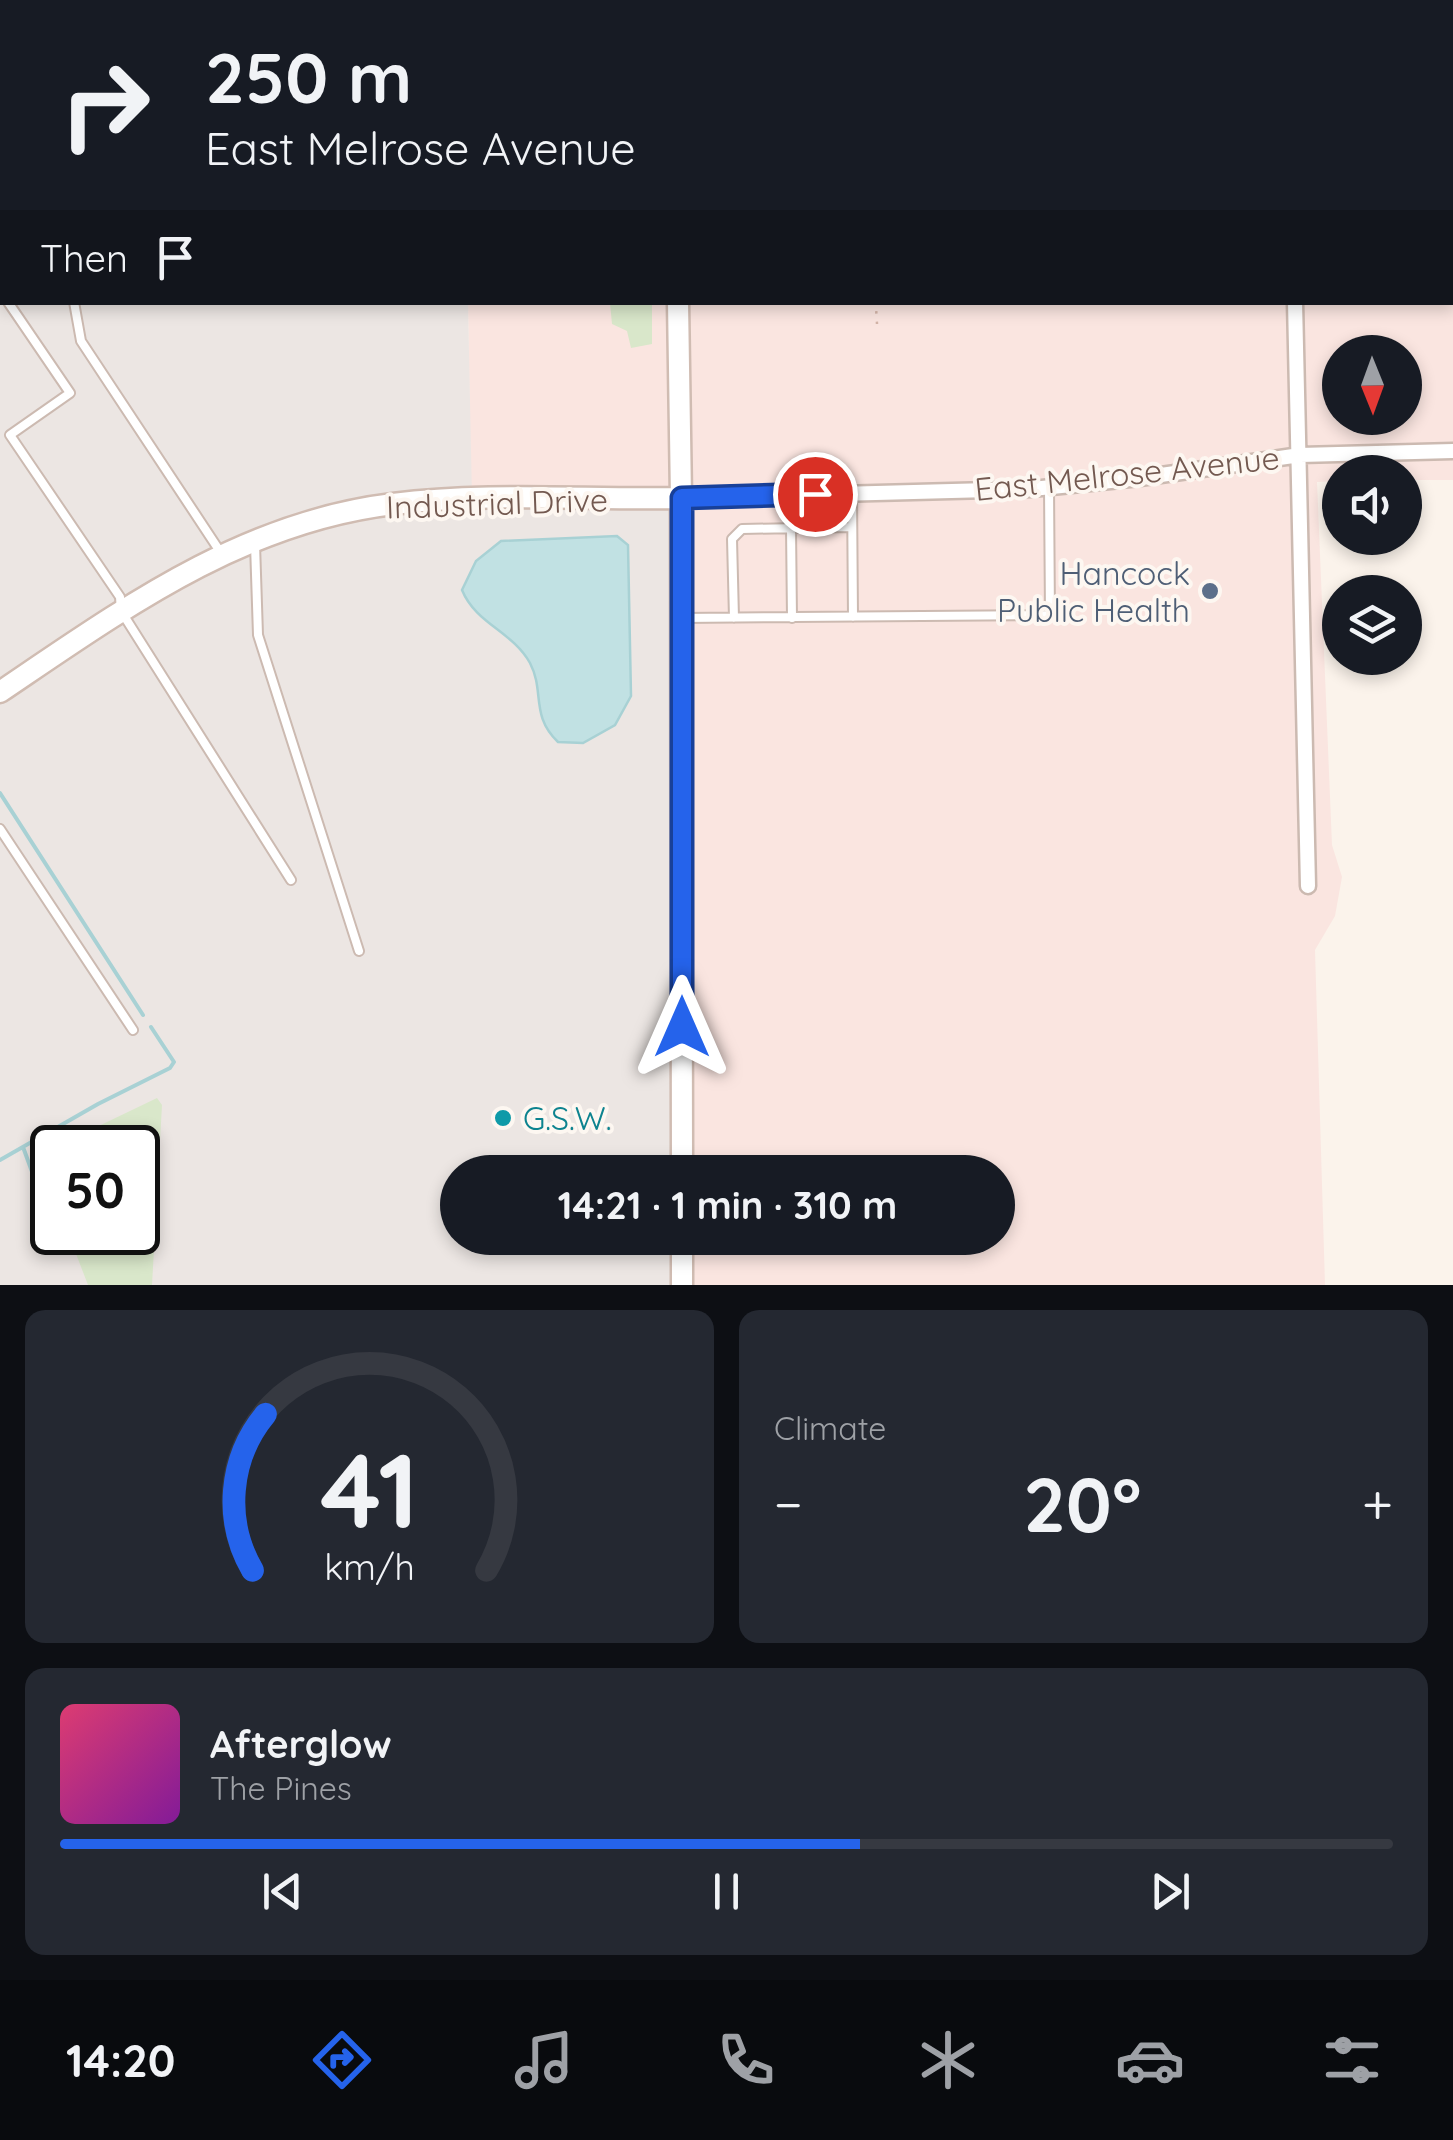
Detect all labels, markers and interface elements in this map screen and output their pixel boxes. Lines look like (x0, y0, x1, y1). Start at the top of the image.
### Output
text: 250 m (205, 33, 412, 121)
icon: right (40, 40, 170, 170)
text: East Melrose Avenue (205, 120, 636, 176)
icon: arrive (148, 230, 203, 285)
text: Then (40, 234, 128, 282)
north arrow (1322, 335, 1422, 435)
map controls (1322, 335, 1422, 675)
street label: East Melrose Avenue (973, 437, 1281, 509)
pin (773, 452, 858, 537)
button: sound (1322, 455, 1422, 555)
icon: arrive (788, 467, 843, 522)
street label: Industrial Drive (385, 479, 609, 527)
place label: Hancock Public Health (997, 553, 1190, 630)
button: layers (1322, 575, 1422, 675)
marker: Hancock Public Health (1199, 580, 1221, 602)
position arrow (630, 975, 734, 1079)
place label: G.S.W. (523, 1098, 612, 1138)
marker: G.S.W. (492, 1107, 514, 1129)
speed limit sign: 50 (30, 1125, 160, 1255)
text: 14:21 · 1 min · 310 m (558, 1181, 897, 1229)
text: Climate (774, 1408, 886, 1448)
text: 41 (320, 1424, 419, 1554)
text: 20° (1023, 1457, 1141, 1551)
text: − (774, 1469, 803, 1538)
text: + (1362, 1469, 1393, 1538)
text: km/h (324, 1544, 415, 1589)
text: Afterglow (210, 1720, 392, 1768)
text: The Pines (210, 1768, 352, 1808)
icon: previous (255, 1864, 310, 1919)
icon: pause (699, 1864, 754, 1919)
icon: next (1143, 1864, 1198, 1919)
icon: directions (307, 2025, 377, 2095)
icon: music (509, 2025, 579, 2095)
icon: phone (711, 2025, 781, 2095)
icon: climate (913, 2025, 983, 2095)
icon: car (1115, 2025, 1185, 2095)
icon: filters (1317, 2025, 1387, 2095)
text: 14:20 (66, 2032, 175, 2088)

